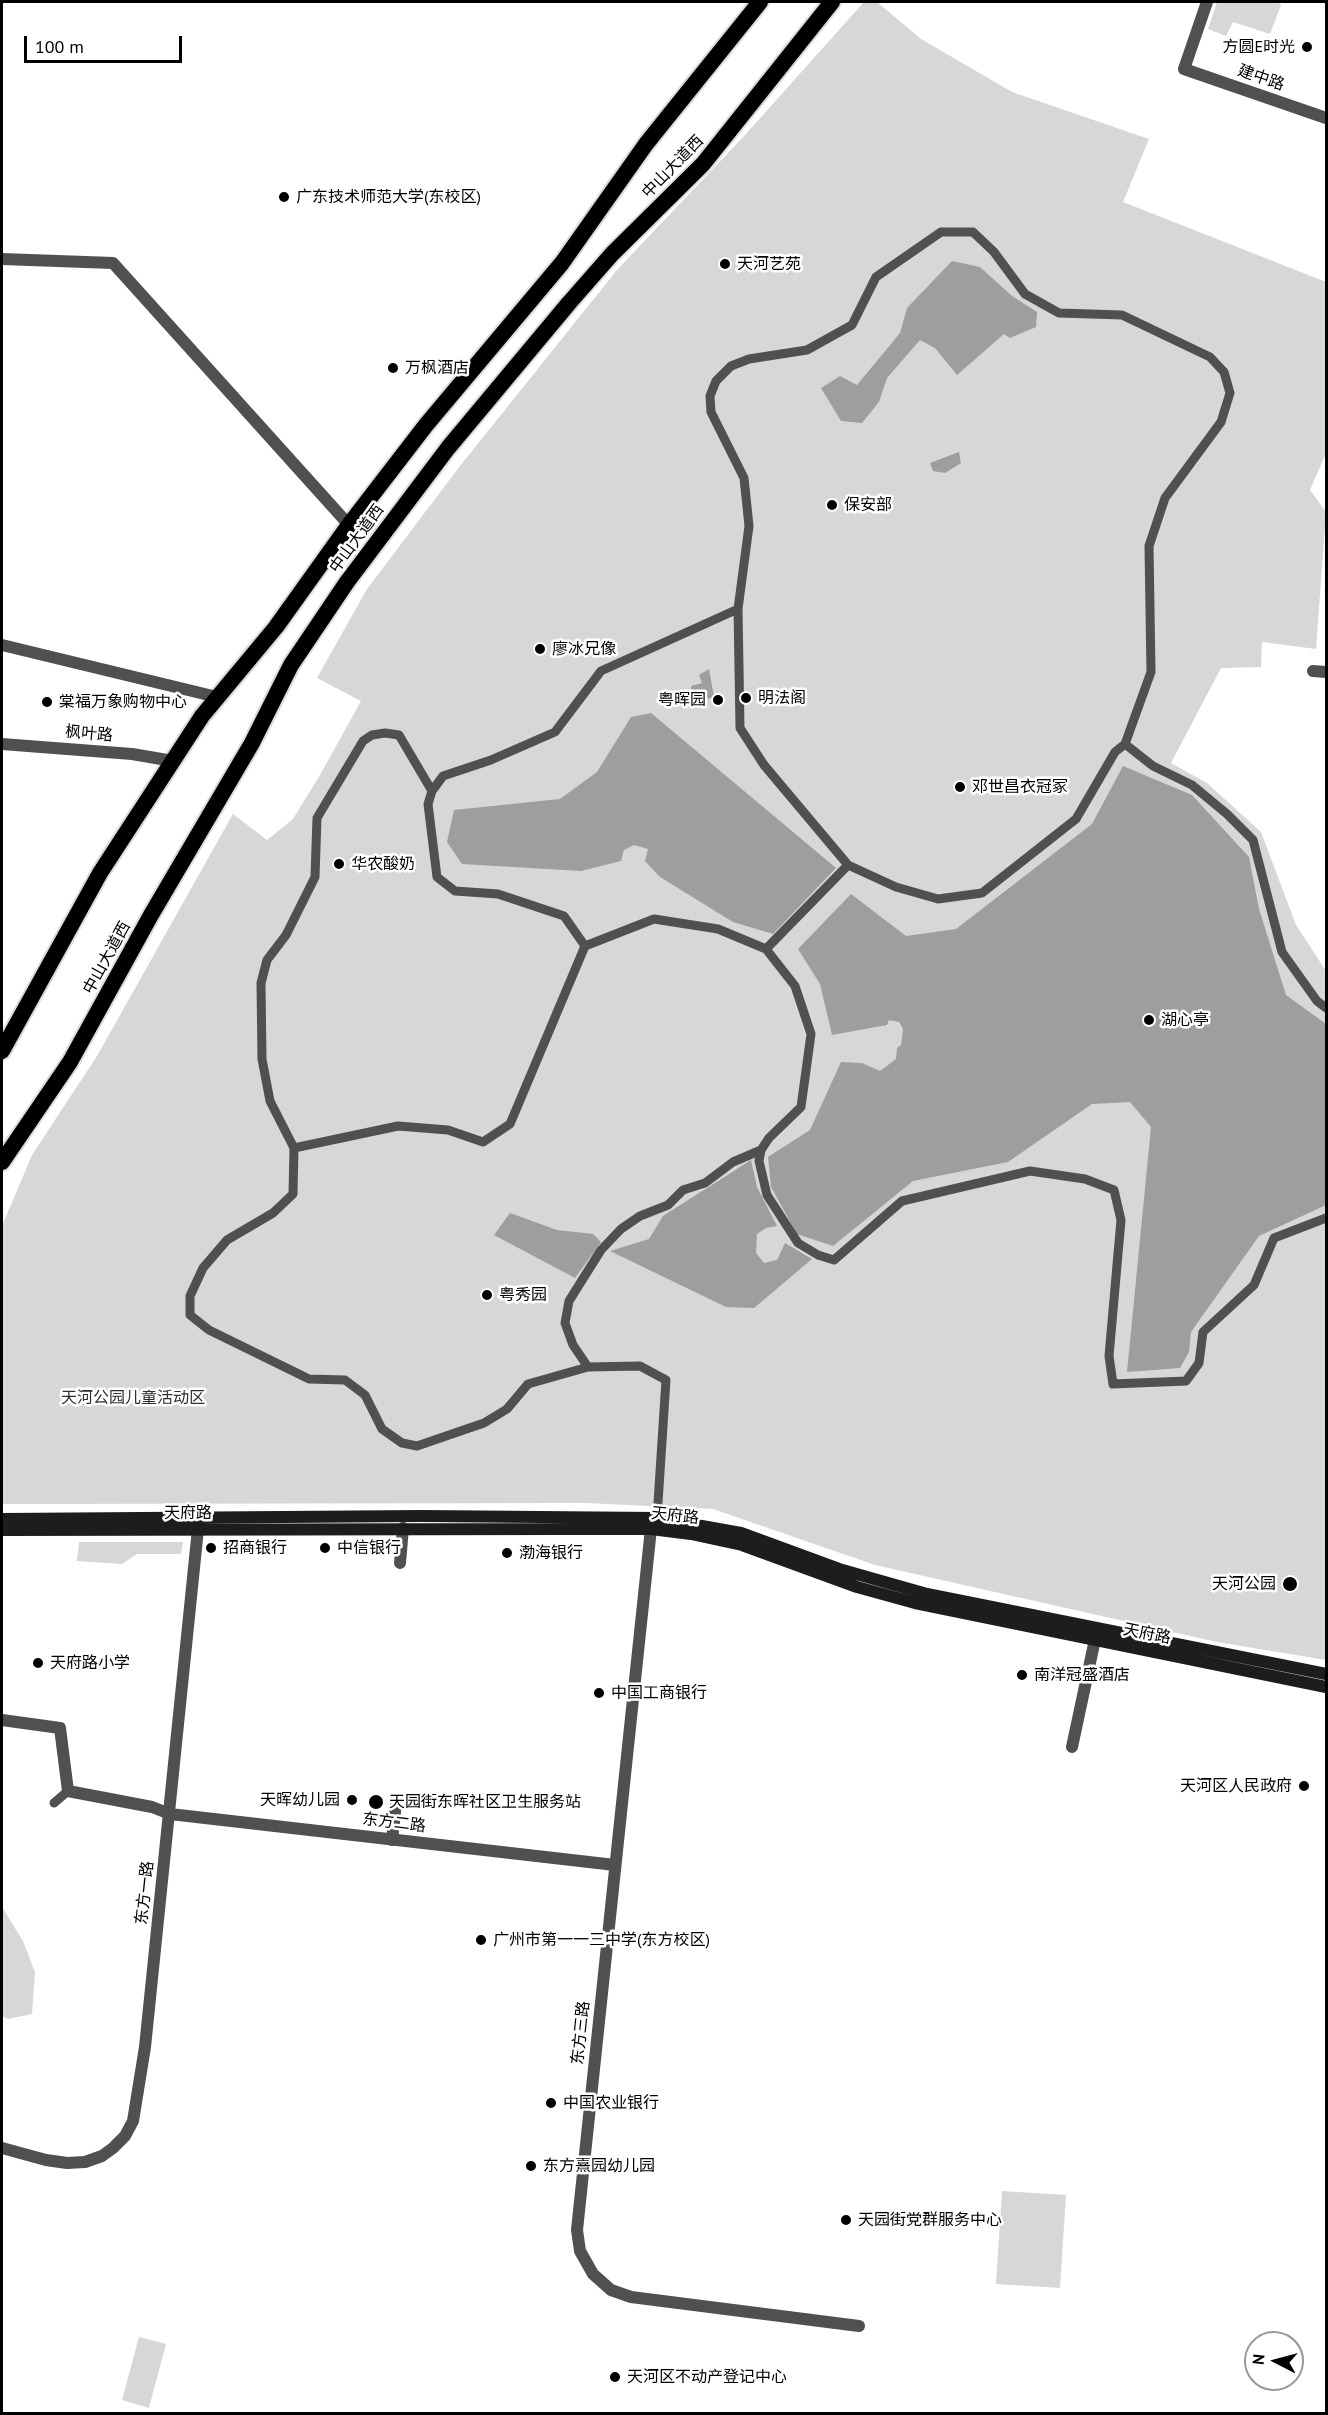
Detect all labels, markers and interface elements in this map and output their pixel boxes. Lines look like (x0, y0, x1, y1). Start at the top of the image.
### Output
scale bar (27, 24, 184, 62)
text: 100 m (35, 35, 84, 58)
place label: 方圆E时光 (1222, 37, 1295, 57)
marker: 方圆E时光 (1300, 40, 1314, 54)
street label: 建中路 (1235, 61, 1287, 95)
street label: 中山大道西 (638, 132, 708, 202)
place label: 广东技术师范大学(东校区) (296, 187, 481, 207)
marker: 广东技术师范大学(东校区) (277, 190, 291, 204)
place label: 天河艺苑 (737, 254, 801, 274)
marker: 天河艺苑 (718, 257, 732, 271)
place label: 万枫酒店 (405, 358, 469, 378)
marker: 万枫酒店 (386, 361, 400, 375)
place label: 保安部 (844, 495, 892, 515)
marker: 保安部 (825, 498, 839, 512)
street label: 中山大道西 (326, 501, 388, 577)
place label: 廖冰兄像 (552, 639, 616, 659)
marker: 廖冰兄像 (533, 642, 547, 656)
place label: 明法阁 (758, 688, 806, 708)
place label: 粤晖园 (658, 690, 706, 710)
marker: 明法阁 (739, 691, 753, 705)
place label: 棠福万象购物中心 (59, 692, 187, 712)
marker: 粤晖园 (711, 693, 725, 707)
marker: 棠福万象购物中心 (40, 695, 54, 709)
street label: 枫叶路 (64, 722, 114, 746)
place label: 邓世昌衣冠冢 (972, 777, 1068, 797)
marker: 邓世昌衣冠冢 (953, 780, 967, 794)
place label: 华农酸奶 (351, 854, 415, 874)
marker: 华农酸奶 (332, 857, 346, 871)
street label: 中山大道西 (79, 918, 135, 998)
place label: 湖心亭 (1161, 1010, 1209, 1030)
marker: 湖心亭 (1142, 1013, 1156, 1027)
place label: 粤秀园 (499, 1285, 547, 1305)
marker: 粤秀园 (480, 1288, 494, 1302)
park label: 天河公园儿童活动区 (61, 1388, 205, 1408)
street label: 天府路 (164, 1503, 212, 1523)
street label: 天府路 (650, 1504, 700, 1528)
place label: 招商银行 (223, 1538, 287, 1558)
place label: 中信银行 (337, 1538, 401, 1558)
marker: 招商银行 (204, 1541, 218, 1555)
marker: 中信银行 (318, 1541, 332, 1555)
place label: 渤海银行 (519, 1543, 583, 1563)
marker: 渤海银行 (500, 1546, 514, 1560)
place label: 天河公园 (1212, 1574, 1276, 1594)
marker: 天河公园 (1281, 1575, 1299, 1593)
street label: 天府路 (1122, 1620, 1172, 1648)
place label: 天府路小学 (50, 1653, 130, 1673)
marker: 天府路小学 (31, 1656, 45, 1670)
place label: 南洋冠盛酒店 (1034, 1665, 1130, 1685)
marker: 南洋冠盛酒店 (1015, 1668, 1029, 1682)
place label: 中国工商银行 (611, 1683, 707, 1703)
marker: 中国工商银行 (592, 1686, 606, 1700)
place label: 天河区人民政府 (1180, 1776, 1292, 1796)
marker: 天河区人民政府 (1297, 1779, 1311, 1793)
place label: 天晖幼儿园 (260, 1790, 340, 1810)
place label: 天园街东晖社区卫生服务站 (389, 1792, 581, 1812)
marker: 天晖幼儿园 (345, 1793, 359, 1807)
marker: 天园街东晖社区卫生服务站 (367, 1793, 385, 1811)
street label: 东方二路 (361, 1810, 427, 1836)
street label: 东方一路 (132, 1860, 158, 1926)
place label: 广州市第一一三中学(东方校区) (493, 1930, 710, 1950)
marker: 广州市第一一三中学(东方校区) (474, 1933, 488, 1947)
street label: 东方三路 (568, 2000, 594, 2066)
place label: 中国农业银行 (563, 2093, 659, 2113)
marker: 中国农业银行 (544, 2096, 558, 2110)
place label: 东方熹园幼儿园 (543, 2156, 655, 2176)
marker: 东方熹园幼儿园 (524, 2159, 538, 2173)
place label: 天园街党群服务中心 (858, 2210, 1002, 2230)
marker: 天园街党群服务中心 (839, 2213, 853, 2227)
north arrow (1244, 2331, 1304, 2391)
text: N (1248, 2353, 1269, 2366)
place label: 天河区不动产登记中心 (627, 2367, 787, 2387)
marker: 天河区不动产登记中心 (608, 2370, 622, 2384)

